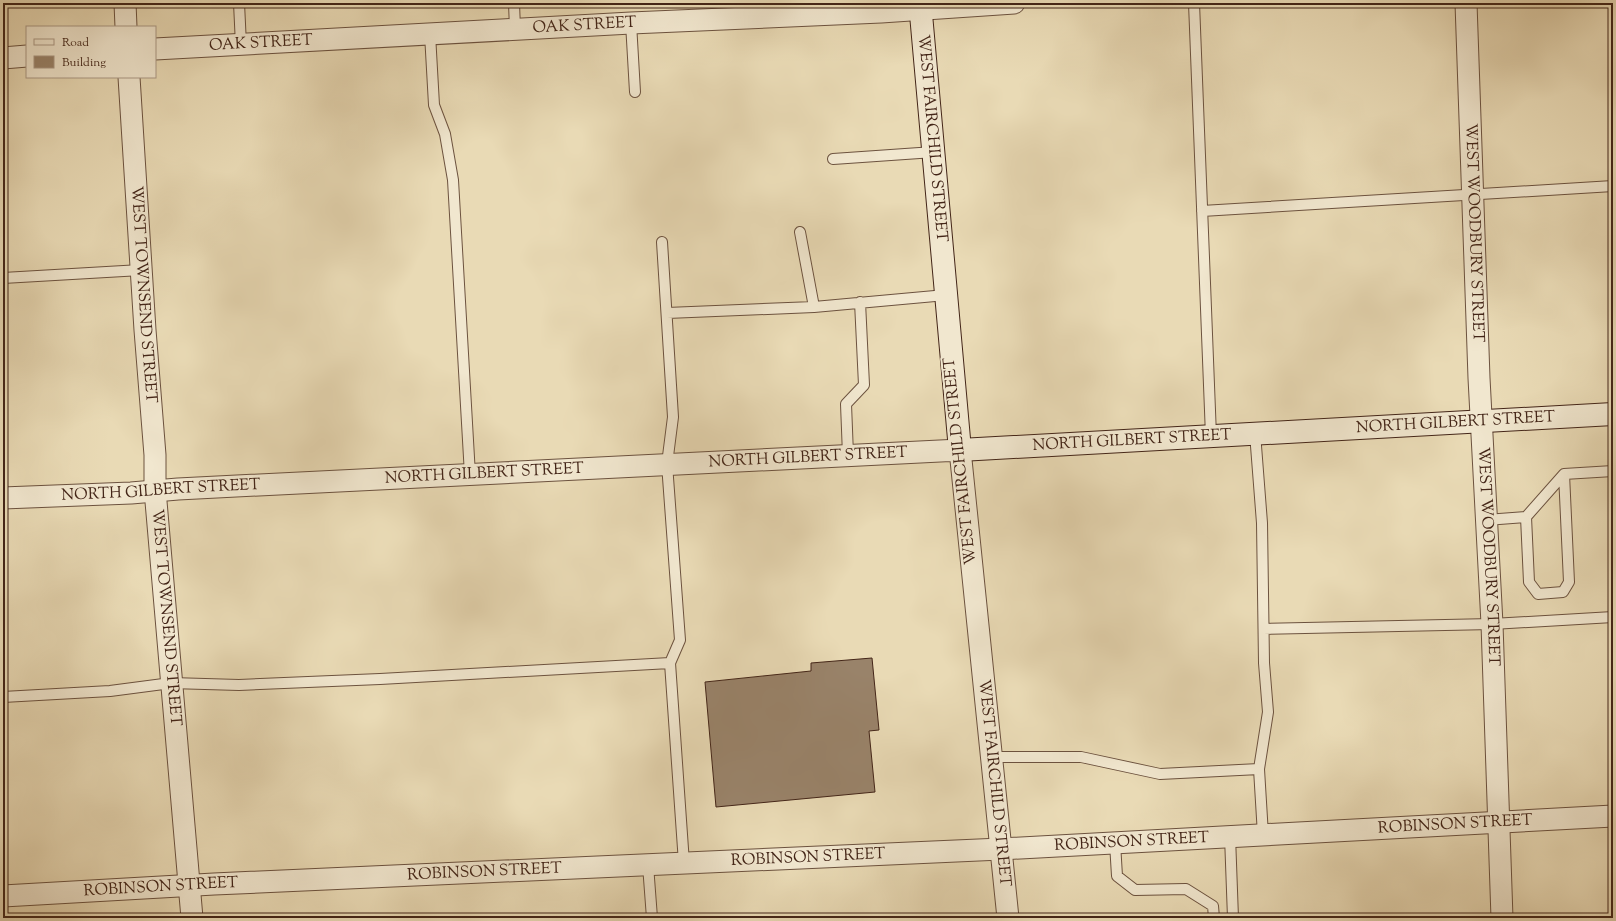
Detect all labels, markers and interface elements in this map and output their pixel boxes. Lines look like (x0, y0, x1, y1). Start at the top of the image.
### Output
street label: OAK STREET (532, 11, 637, 40)
legend (26, 26, 156, 78)
street label: OAK STREET (208, 29, 313, 58)
text: Road (62, 34, 89, 52)
street label: WEST FAIRCHILD STREET (911, 34, 953, 243)
text: Building (62, 54, 106, 72)
street label: WEST WOODBURY STREET (1459, 123, 1489, 343)
street label: WEST TOWNSEND STREET (124, 185, 162, 404)
street label: WEST FAIRCHILD STREET (939, 356, 983, 566)
street label: NORTH GILBERT STREET (1355, 406, 1556, 440)
street label: NORTH GILBERT STREET (1032, 424, 1232, 457)
street label: NORTH GILBERT STREET (708, 441, 908, 474)
street label: WEST WOODBURY STREET (1471, 446, 1505, 666)
street label: NORTH GILBERT STREET (384, 457, 584, 490)
street label: NORTH GILBERT STREET (61, 473, 261, 507)
street label: WEST TOWNSEND STREET (145, 508, 187, 727)
street label: WEST FAIRCHILD STREET (972, 678, 1016, 888)
street label: ROBINSON STREET (1377, 809, 1533, 840)
street label: ROBINSON STREET (1054, 826, 1210, 858)
street label: ROBINSON STREET (730, 843, 886, 873)
street label: ROBINSON STREET (407, 857, 562, 887)
street label: ROBINSON STREET (83, 871, 239, 903)

